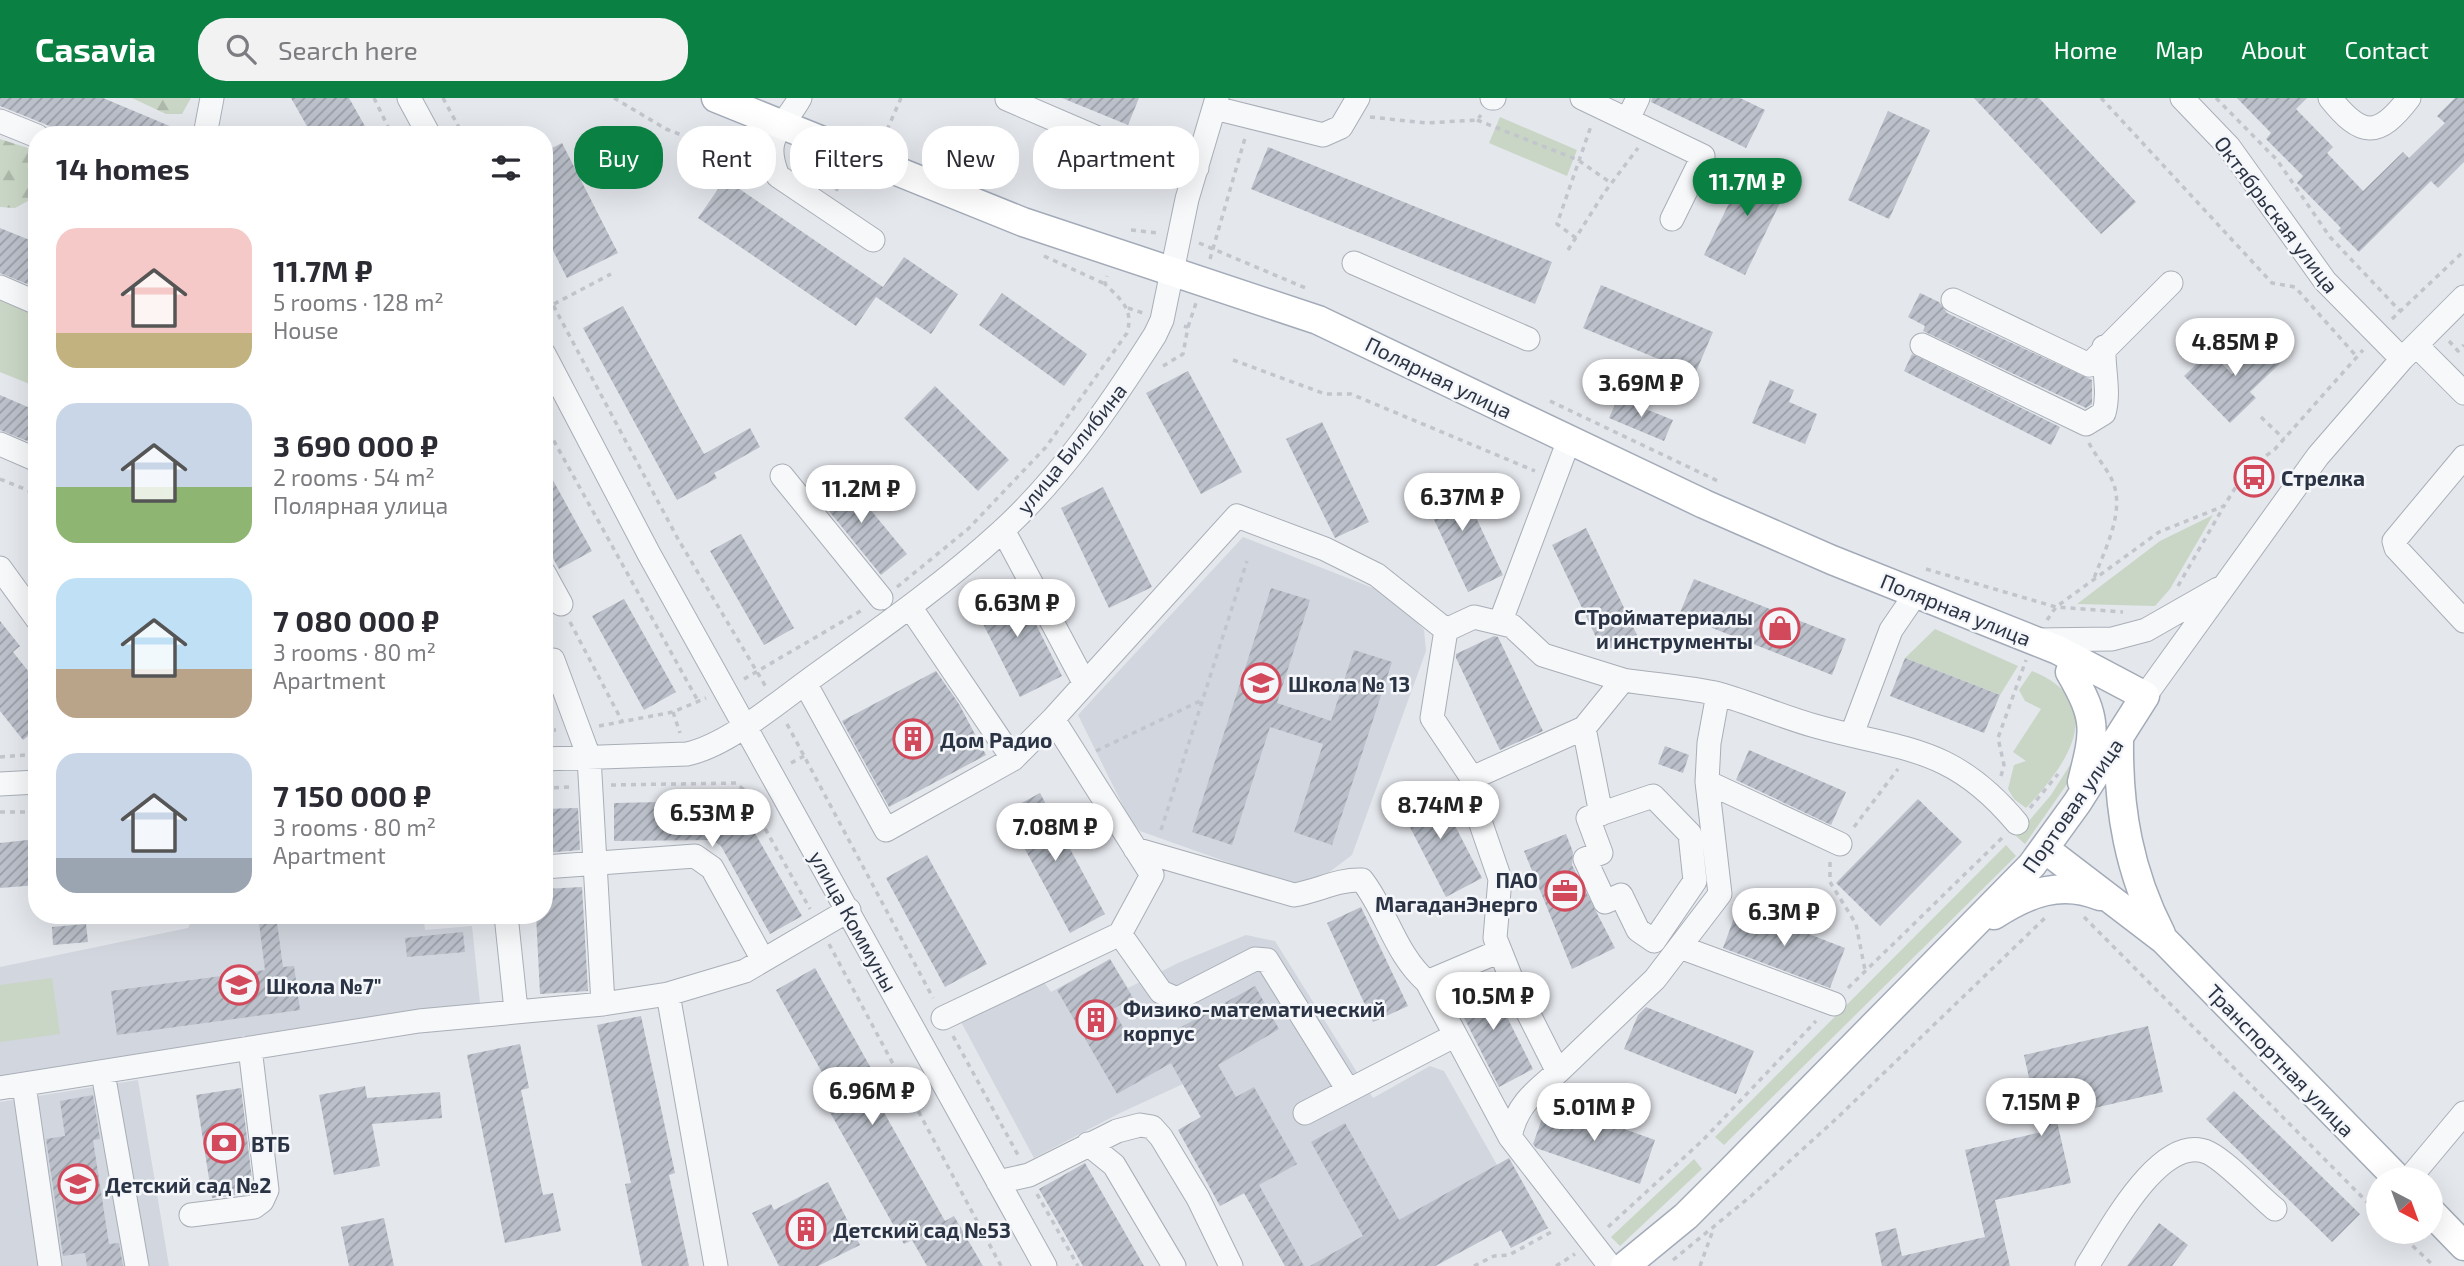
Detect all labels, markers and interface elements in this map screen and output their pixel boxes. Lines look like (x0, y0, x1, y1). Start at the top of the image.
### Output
search box (198, 18, 688, 81)
text: Casavia (35, 29, 156, 69)
icon: search (222, 30, 260, 68)
text: Search here (278, 34, 418, 65)
text: Home (2054, 35, 2117, 64)
text: Map (2155, 35, 2203, 64)
text: About (2241, 35, 2307, 64)
text: Contact (2345, 35, 2429, 64)
chip: Buy (574, 126, 663, 189)
chip: Rent (677, 126, 776, 189)
chip: Filters (790, 126, 908, 189)
chip: New (922, 126, 1019, 189)
chip: Apartment (1033, 126, 1199, 189)
street label: Октябрьская улица (2209, 131, 2344, 298)
icon: filters (487, 149, 525, 187)
text: 14 homes (56, 150, 190, 186)
pin: 11.7M ₽ (1682, 158, 1812, 218)
text: 11.7M ₽ (1709, 167, 1785, 195)
text: 11.7M ₽ (273, 252, 373, 288)
icon: home (112, 256, 196, 340)
text: 5 rooms · 128 m² (273, 288, 444, 316)
text: House (273, 316, 339, 344)
pin: 4.85M ₽ (2170, 318, 2300, 378)
text: 4.85M ₽ (2192, 327, 2278, 355)
street label: Полярная улица (1361, 331, 1516, 424)
pin: 3.69M ₽ (1576, 360, 1706, 419)
text: 3.69M ₽ (1598, 368, 1684, 396)
street label: улица Билибина (1011, 378, 1132, 519)
text: 3 690 000 ₽ (273, 427, 438, 463)
icon: home (112, 431, 196, 515)
bus stop icon: Стрелка (2233, 456, 2275, 498)
text: 2 rooms · 54 m² (273, 463, 435, 491)
place label: Стрелка (2281, 465, 2365, 490)
pin: 11.2M ₽ (796, 466, 926, 525)
text: 11.2M ₽ (822, 474, 900, 502)
pin: 6.37M ₽ (1397, 474, 1527, 533)
text: 6.37M ₽ (1420, 482, 1504, 510)
text: Полярная улица (273, 491, 448, 519)
street label: Полярная улица (1877, 567, 2035, 651)
pin: 6.63M ₽ (952, 580, 1082, 639)
text: 6.63M ₽ (974, 588, 1060, 616)
text: 7 080 000 ₽ (273, 602, 439, 638)
place label: СТройматериалы и инструменты (1574, 604, 1753, 653)
icon: home (112, 606, 196, 690)
shop icon: СТройматериалы и инструменты (1759, 607, 1801, 649)
text: 3 rooms · 80 m² (273, 638, 436, 666)
school or university icon: Школа № 13 (1240, 662, 1282, 704)
text: Apartment (273, 666, 386, 694)
place label: Школа № 13 (1288, 671, 1410, 696)
building icon: Дом Радио (892, 718, 934, 760)
place label: Дом Радио (940, 727, 1052, 752)
street label: Портовая улица (2016, 733, 2128, 878)
text: 7 150 000 ₽ (273, 777, 431, 813)
icon: home (112, 781, 196, 865)
pin: 8.74M ₽ (1375, 782, 1505, 841)
pin: 6.53M ₽ (647, 790, 777, 849)
text: 8.74M ₽ (1397, 790, 1483, 818)
text: 6.53M ₽ (670, 798, 754, 826)
pin: 7.08M ₽ (990, 804, 1120, 863)
text: 7.08M ₽ (1012, 812, 1098, 840)
text: 3 rooms · 80 m² (273, 813, 436, 841)
text: Apartment (273, 841, 386, 869)
street label: улица Коммуны (804, 846, 903, 997)
place label: ПАО МагаданЭнерго (1375, 867, 1538, 916)
office icon: ПАО МагаданЭнерго (1544, 870, 1586, 912)
pin: 6.3M ₽ (1727, 888, 1841, 948)
text: 6.3M ₽ (1748, 897, 1820, 925)
school or university icon: Школа №7" (218, 964, 260, 1006)
pin: 10.5M ₽ (1428, 972, 1558, 1032)
place label: Школа №7" (266, 973, 382, 998)
street label: Транспортная улица (2201, 979, 2360, 1142)
text: 10.5M ₽ (1452, 981, 1534, 1009)
place label: Физико-математический корпус (1123, 996, 1385, 1045)
building icon: Физико-математический корпус (1075, 999, 1117, 1041)
pin: 6.96M ₽ (807, 1068, 937, 1127)
text: 6.96M ₽ (829, 1076, 915, 1104)
pin: 7.15M ₽ (1976, 1079, 2106, 1138)
pin: 5.01M ₽ (1529, 1084, 1659, 1143)
text: 7.15M ₽ (2002, 1087, 2080, 1115)
text: 5.01M ₽ (1553, 1092, 1635, 1120)
bank icon: ВТБ (203, 1122, 245, 1164)
place label: ВТБ (251, 1131, 290, 1156)
school or university icon: Детский сад №2 (57, 1163, 99, 1205)
north arrow (2366, 1167, 2443, 1244)
map controls (2366, 1167, 2443, 1244)
place label: Детский сад №2 (105, 1172, 272, 1197)
building icon: Детский сад №53 (785, 1208, 827, 1250)
place label: Детский сад №53 (833, 1217, 1011, 1242)

